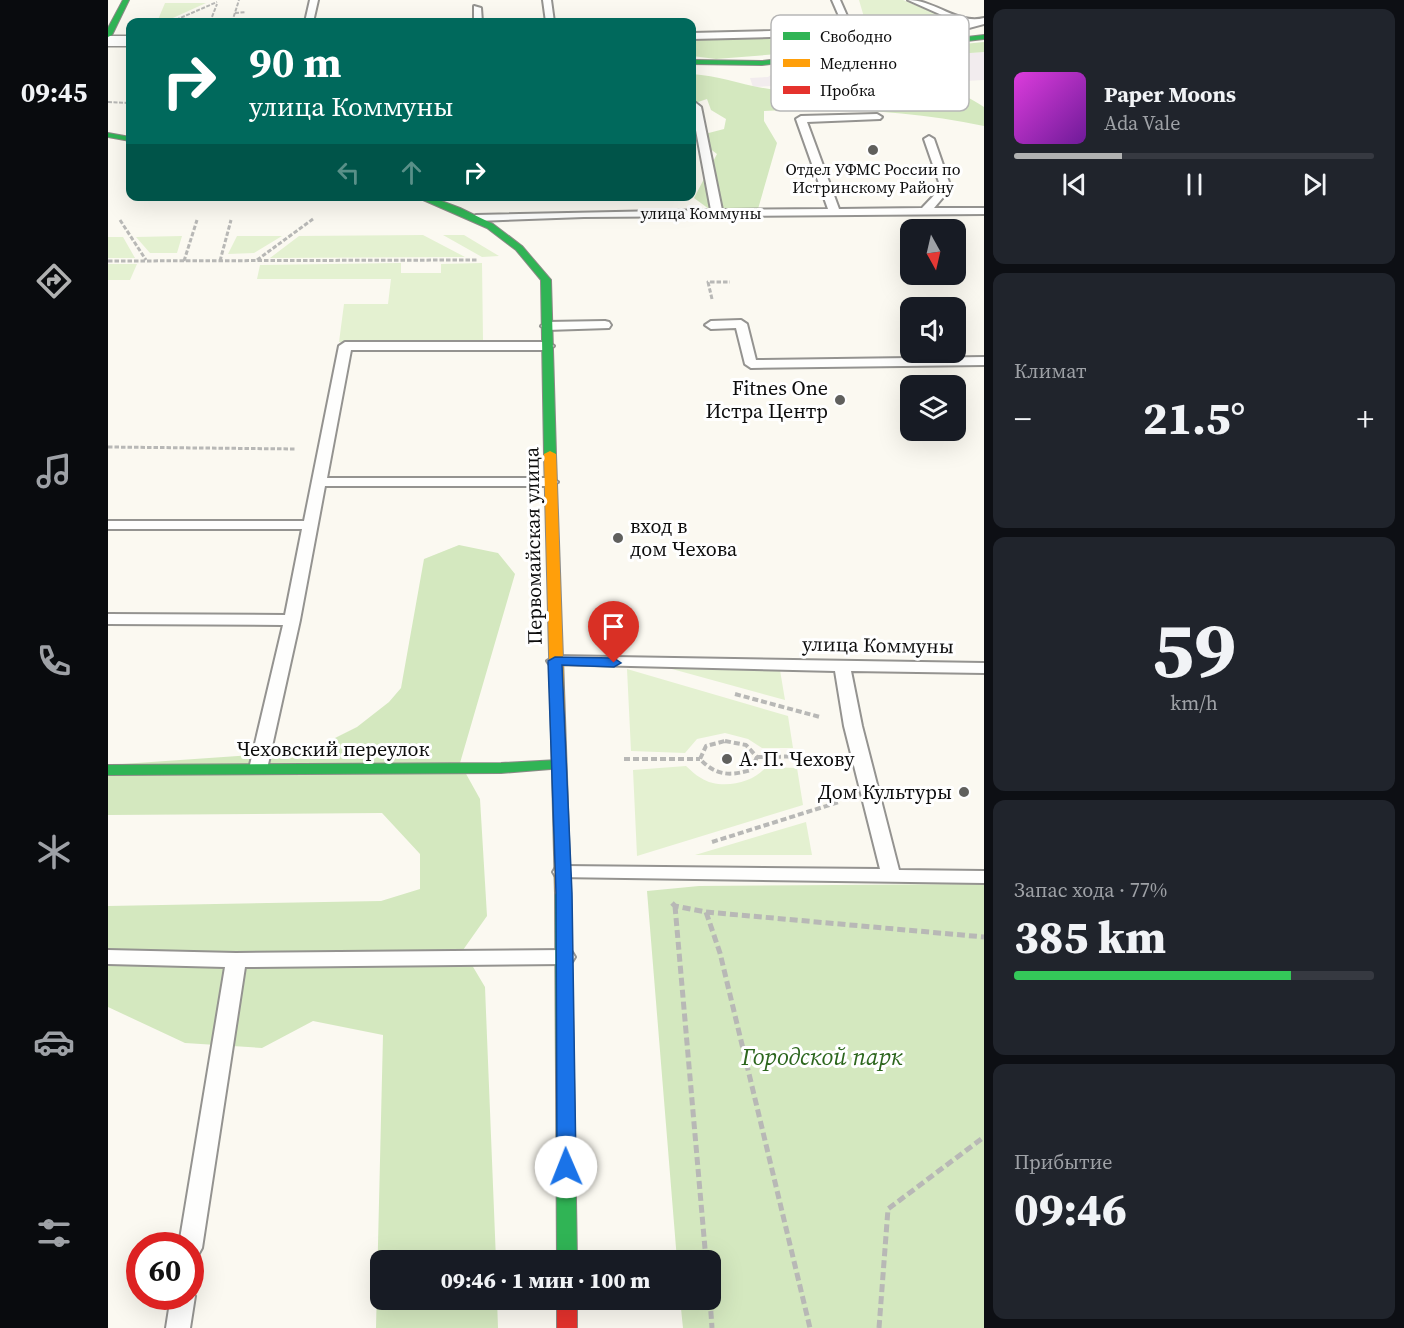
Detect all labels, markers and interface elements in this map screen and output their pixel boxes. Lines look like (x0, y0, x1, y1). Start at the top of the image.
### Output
legend (771, 15, 969, 111)
text: Свободно (820, 25, 892, 47)
text: 90 m (249, 33, 342, 91)
icon: right (150, 42, 228, 120)
text: Медленно (820, 52, 897, 74)
text: 09:45 (21, 74, 87, 111)
text: Пробка (820, 79, 876, 101)
text: Paper Moons (1104, 79, 1236, 109)
text: улица Коммуны (249, 88, 454, 125)
text: Ada Vale (1104, 109, 1180, 137)
marker: Отдел УФМС России по Истринскому Району (866, 143, 880, 157)
icon: left (332, 156, 365, 189)
icon: ahead (395, 156, 428, 189)
icon: right (458, 156, 491, 189)
place label: Отдел УФМС России по Истринскому Району (786, 158, 961, 198)
icon: previous (1058, 168, 1091, 201)
icon: pause (1178, 168, 1211, 201)
icon: next (1298, 168, 1331, 201)
street label: улица Коммуны (640, 202, 762, 224)
north arrow (900, 219, 966, 285)
map controls (900, 219, 966, 441)
icon: directions (33, 260, 75, 302)
button: sound (900, 297, 966, 363)
text: Климат (1014, 357, 1087, 385)
place label: Fitnes One Истра Центр (706, 374, 828, 425)
button: layers (900, 375, 966, 441)
text: 21.5° (1143, 387, 1245, 449)
marker: Fitnes One Истра Центр (833, 393, 847, 407)
text: − (1014, 396, 1032, 441)
text: + (1357, 396, 1374, 441)
street label: Первомайская улица (517, 446, 549, 645)
icon: music (33, 450, 75, 492)
place label: вход в дом Чехова (630, 512, 738, 563)
marker: вход в дом Чехова (611, 531, 625, 545)
text: 59 (1152, 596, 1236, 703)
pin (588, 601, 639, 663)
icon: arrive (597, 610, 630, 643)
street label: улица Коммуны (802, 630, 954, 660)
icon: phone (33, 640, 75, 682)
text: km/h (1170, 689, 1218, 717)
street label: Чеховский переулок (236, 735, 430, 763)
place label: А. П. Чехову (739, 745, 855, 773)
marker: А. П. Чехову (720, 752, 734, 766)
place label: Дом Культуры (818, 778, 952, 806)
marker: Дом Культуры (957, 785, 971, 799)
icon: climate (33, 831, 75, 873)
text: Запас хода · 77% (1014, 876, 1167, 904)
text: 385 km (1014, 906, 1166, 968)
icon: car (33, 1021, 75, 1063)
park label: Городской парк (740, 1040, 903, 1073)
position arrow (534, 1135, 598, 1199)
text: Прибытие (1014, 1148, 1112, 1176)
text: 09:46 (1014, 1178, 1127, 1240)
icon: filters (33, 1212, 75, 1254)
speed limit sign: 60 (126, 1232, 204, 1310)
text: 09:46 · 1 мин · 100 m (441, 1265, 650, 1295)

